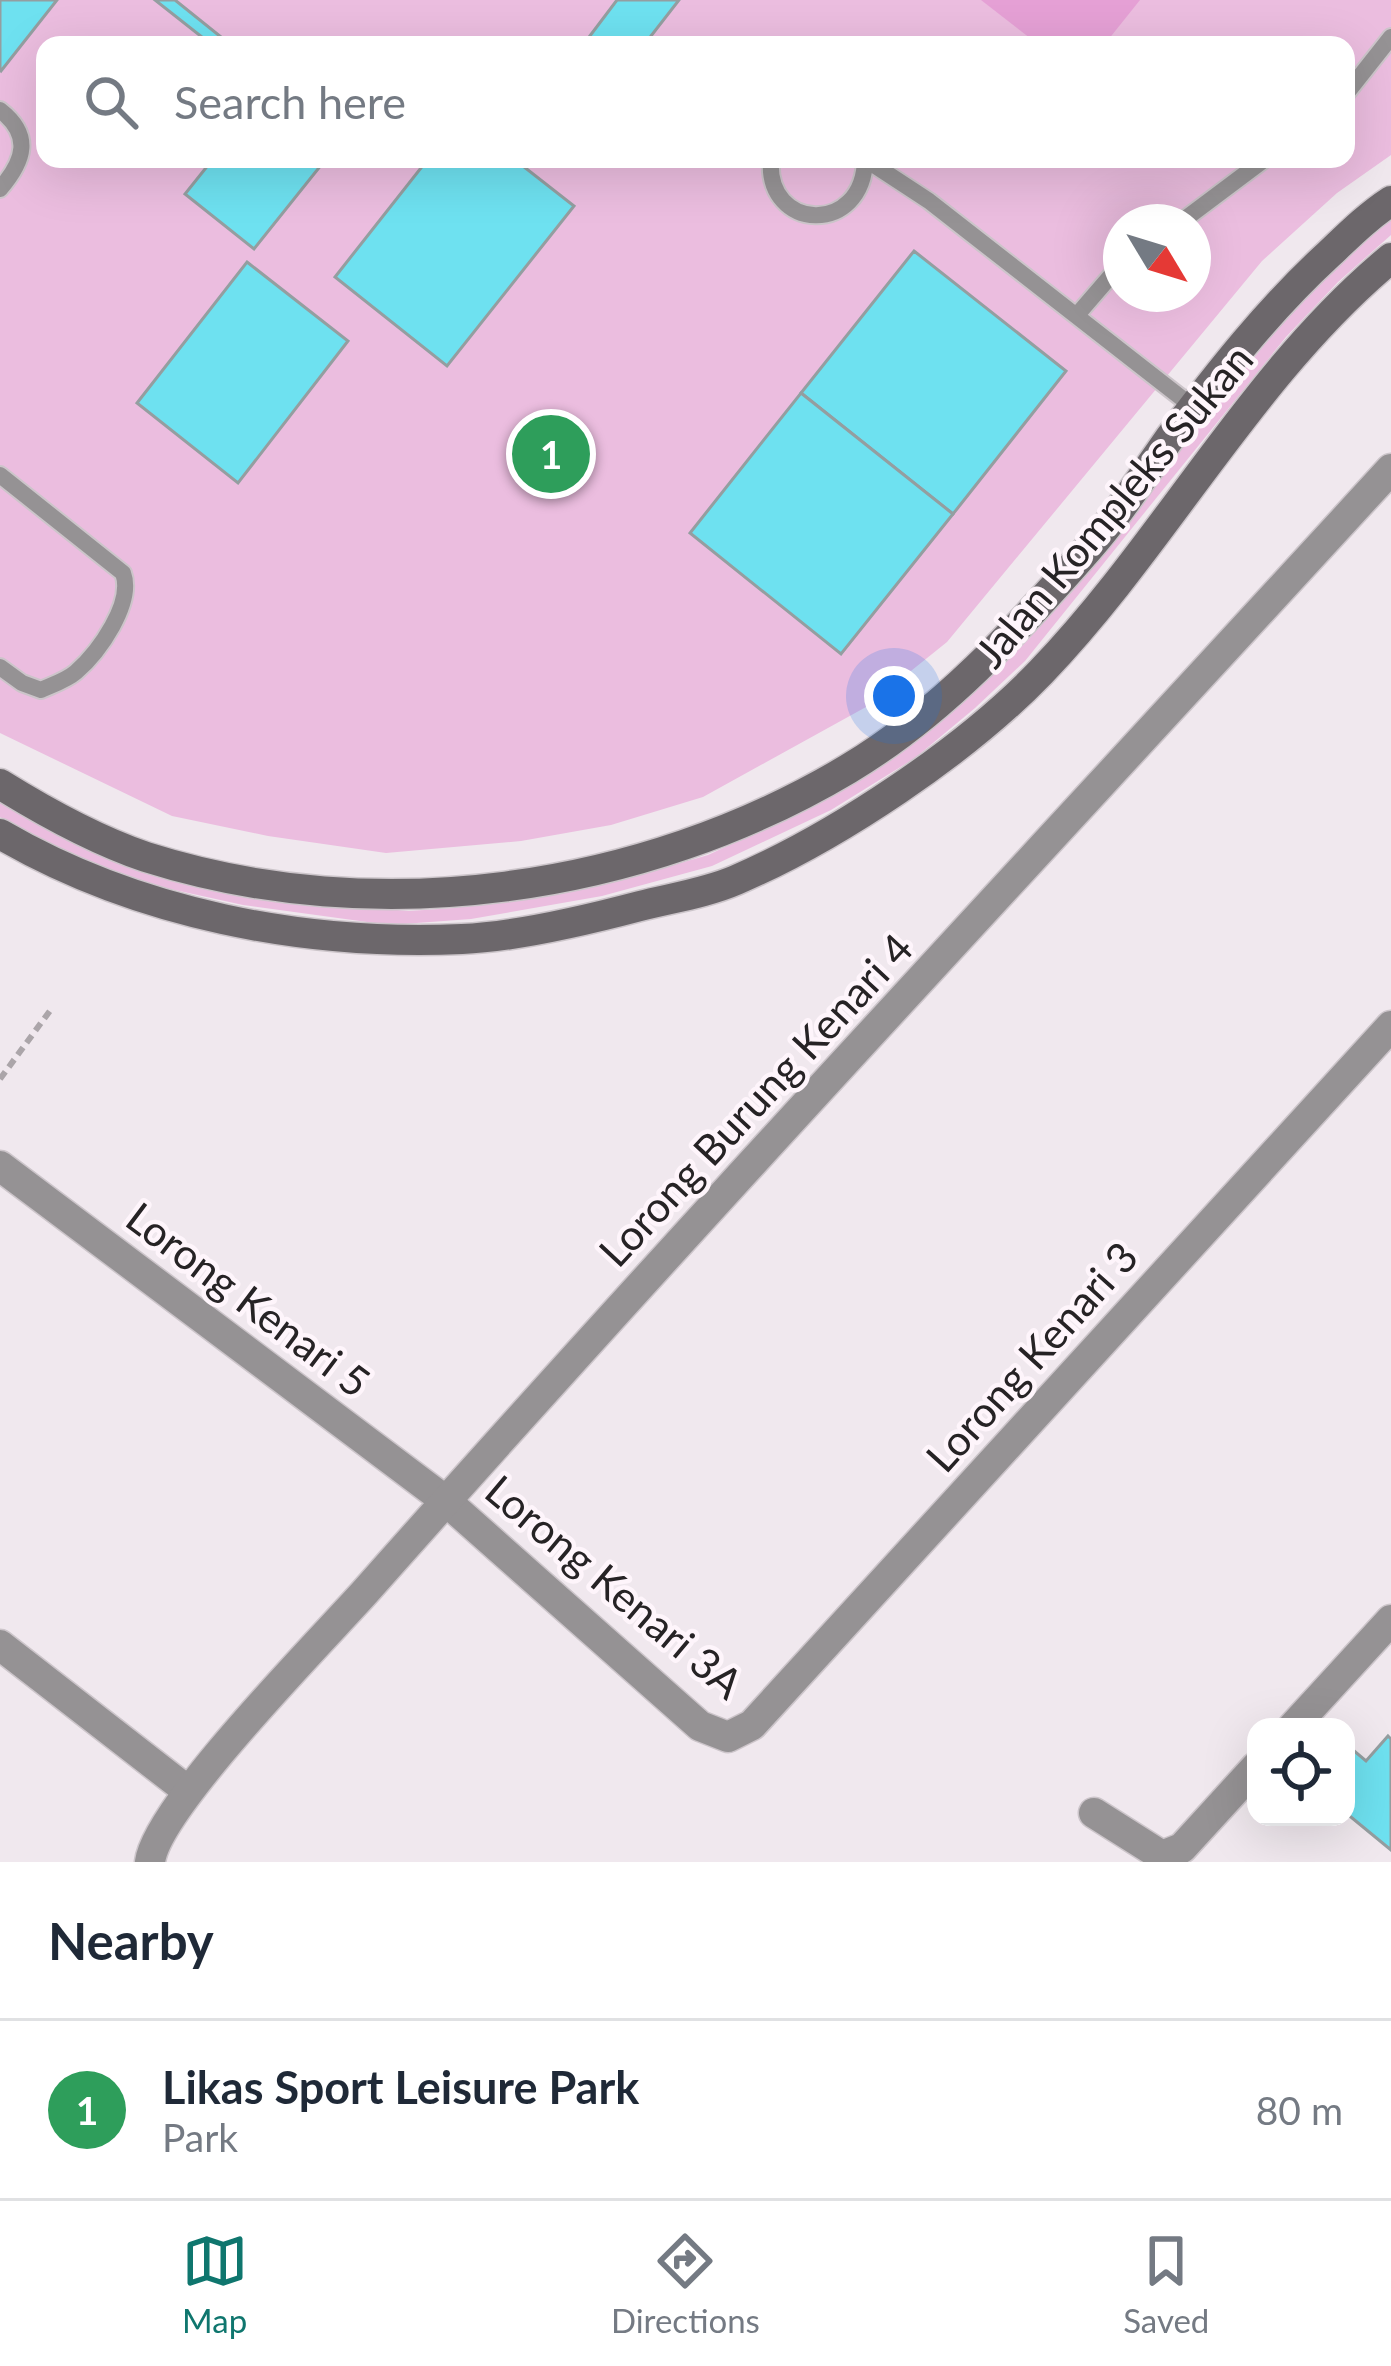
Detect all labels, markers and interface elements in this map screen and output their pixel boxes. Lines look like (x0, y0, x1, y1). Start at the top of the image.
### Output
search box (36, 36, 1355, 168)
icon: search (78, 69, 144, 135)
text: Search here (174, 75, 406, 129)
north arrow (1103, 204, 1211, 312)
street label: Jalan Kompleks Sukan (964, 334, 1262, 676)
pin: 1 (512, 409, 590, 499)
your location (864, 666, 924, 726)
street label: Lorong Burung Kenari 4 (588, 923, 922, 1276)
street label: Lorong Kenari 5 (117, 1192, 380, 1407)
street label: Lorong Kenari 3 (915, 1231, 1147, 1481)
street label: Lorong Kenari 3A (476, 1464, 754, 1709)
map controls (1247, 1718, 1355, 1826)
button: locate (1247, 1718, 1355, 1826)
text: Nearby (48, 1910, 214, 1971)
text: Likas Sport Leisure Park (162, 2060, 639, 2114)
text: 1 (76, 2087, 98, 2133)
text: 80 m (1256, 2087, 1343, 2133)
text: Park (162, 2114, 238, 2160)
tab: Map (182, 2228, 248, 2340)
tab: Directions (611, 2228, 760, 2340)
tab: Saved (1123, 2228, 1209, 2340)

